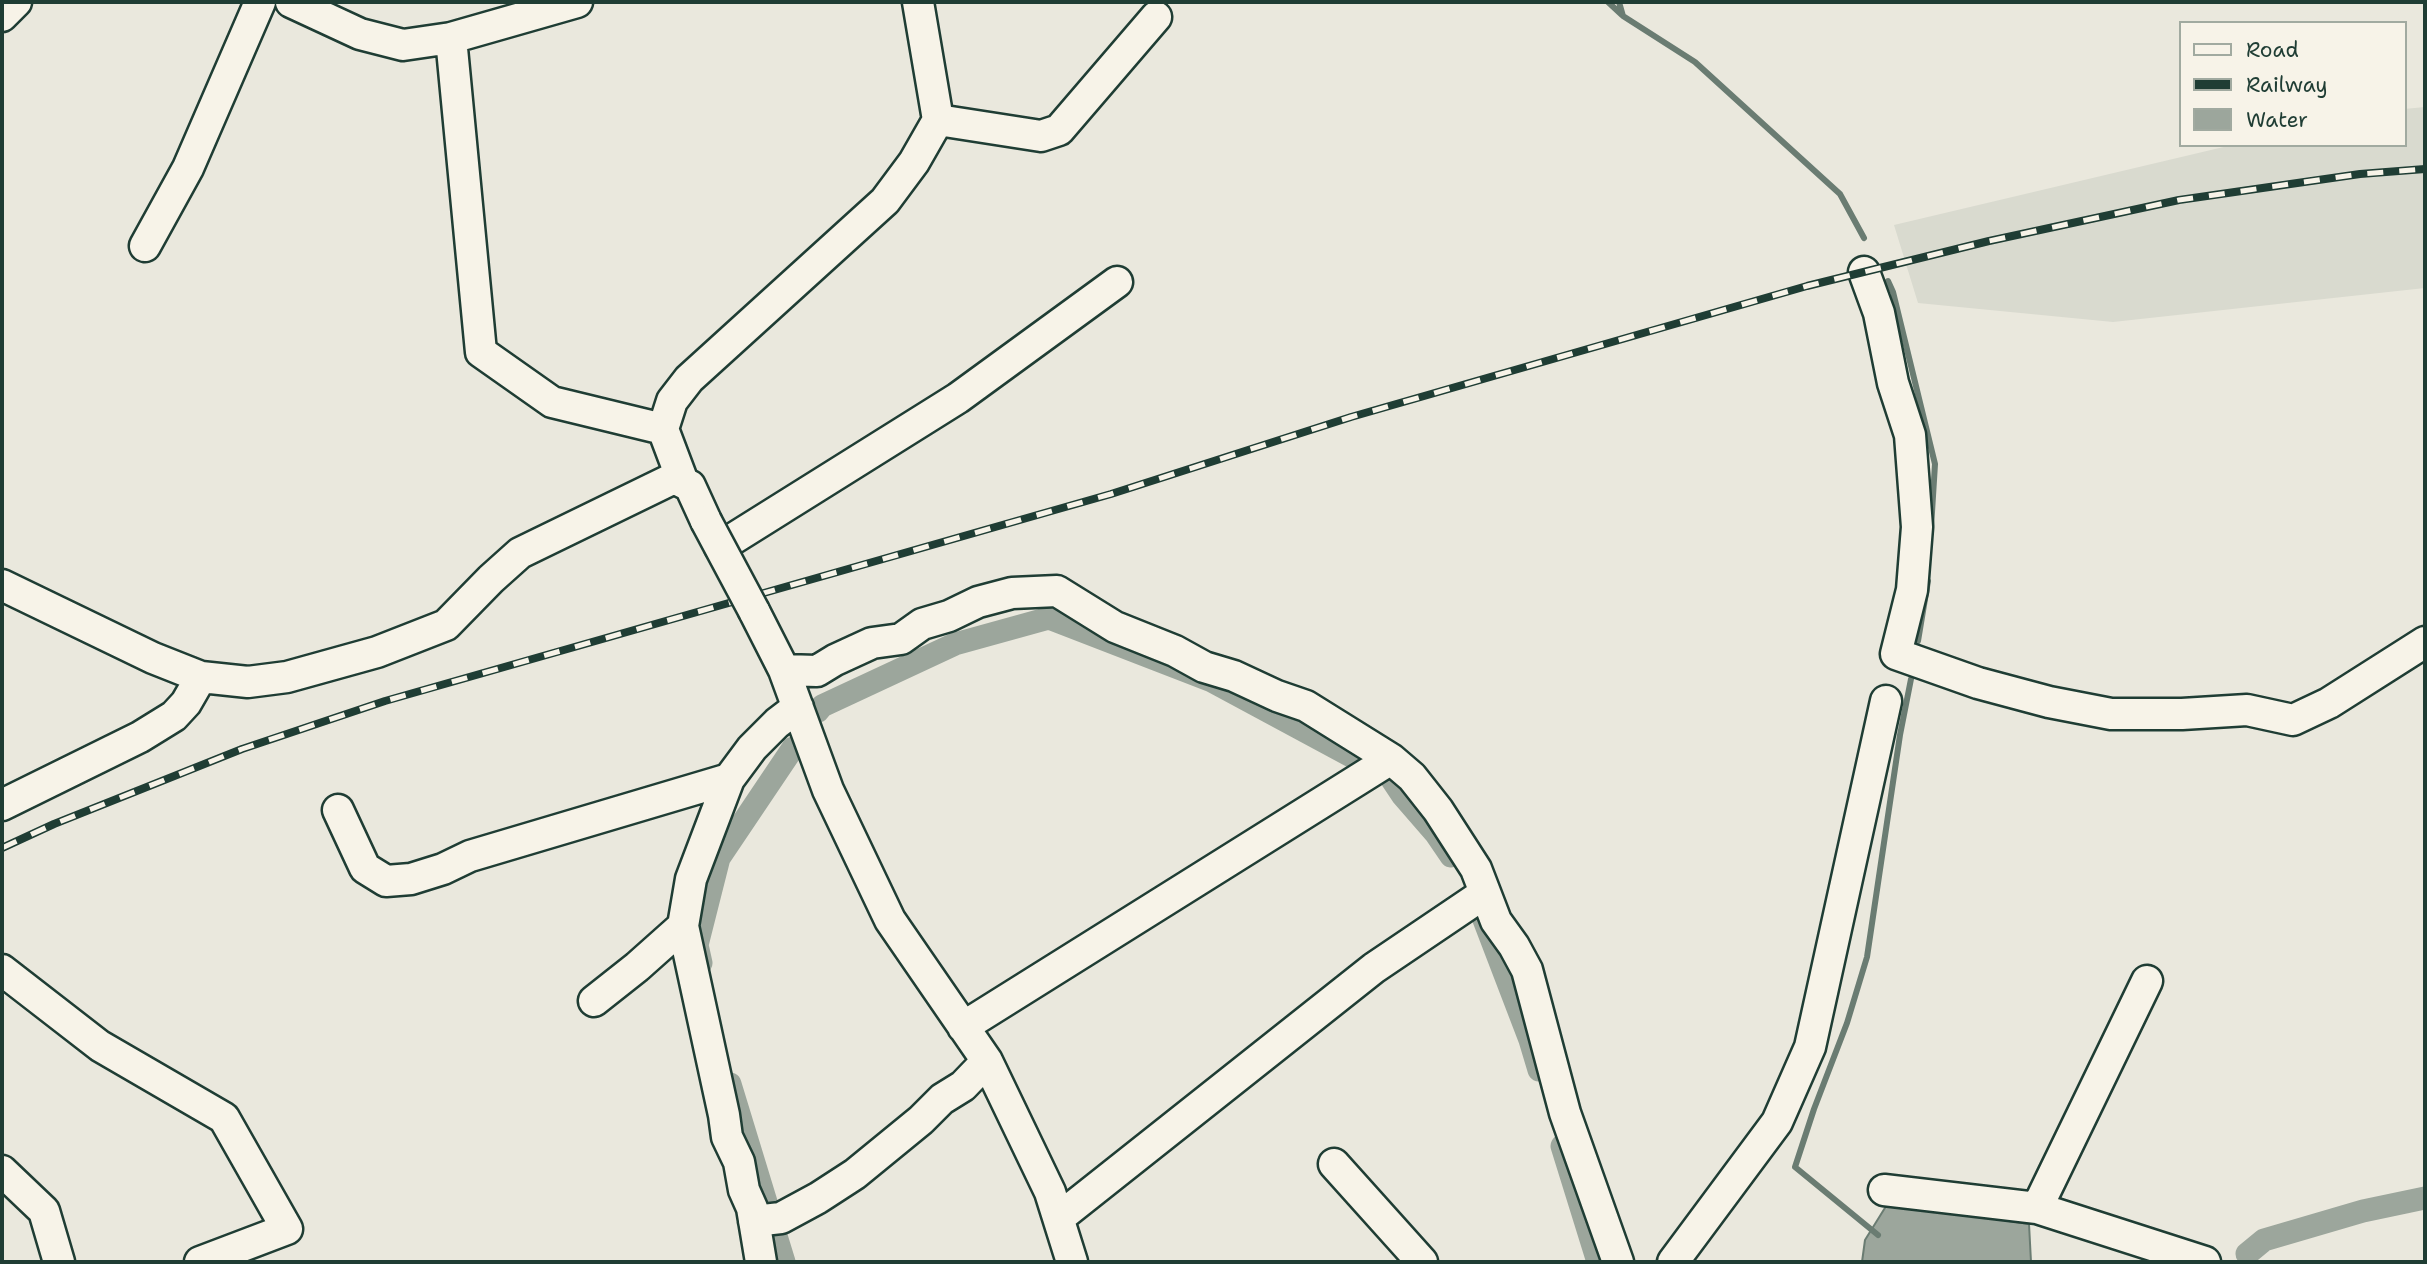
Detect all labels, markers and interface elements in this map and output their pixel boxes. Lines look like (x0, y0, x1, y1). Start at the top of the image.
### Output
legend (2178, 21, 2406, 147)
text: Road (2246, 36, 2299, 64)
text: Railway (2246, 71, 2328, 99)
text: Water (2246, 106, 2308, 134)

